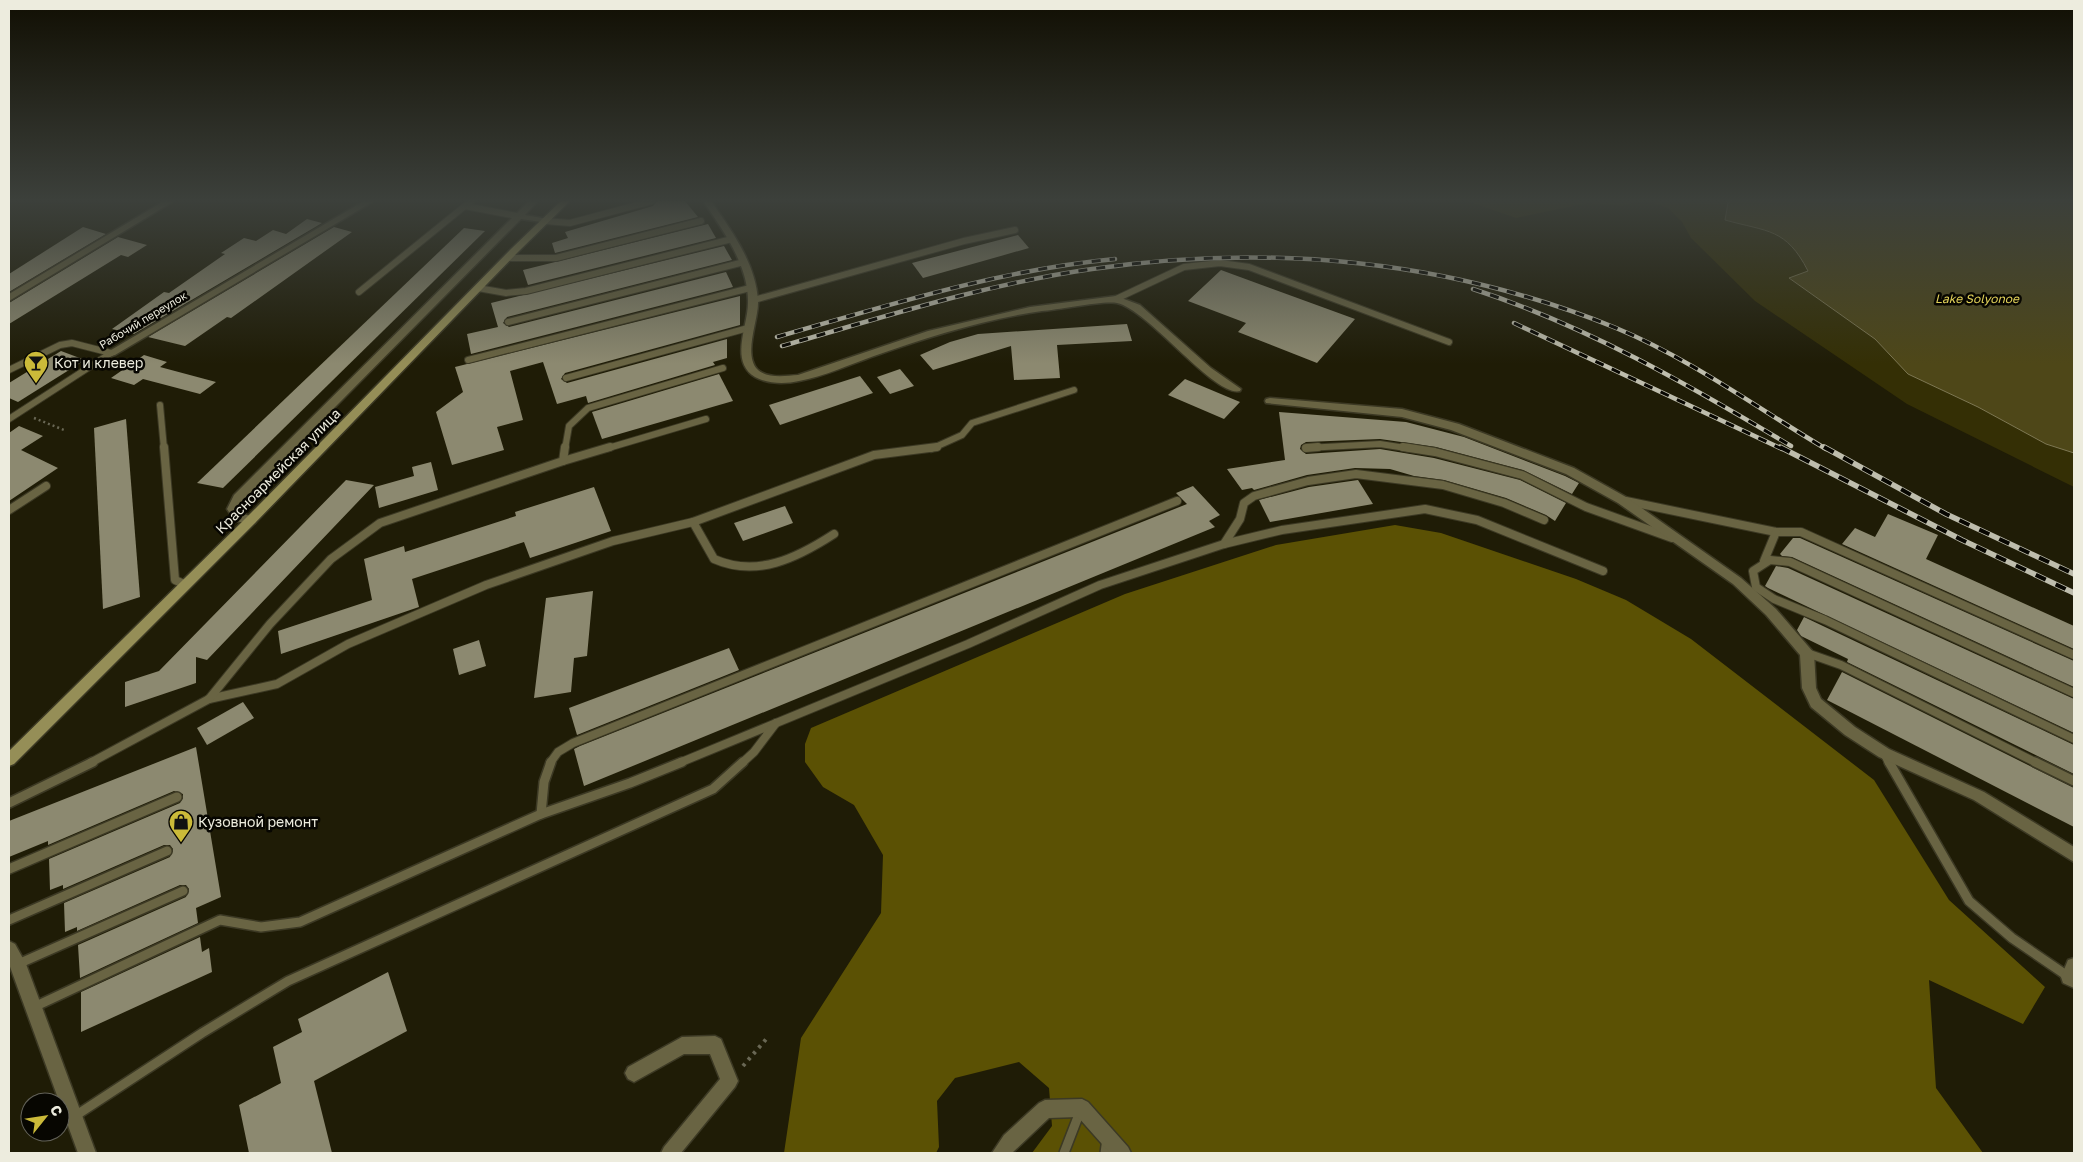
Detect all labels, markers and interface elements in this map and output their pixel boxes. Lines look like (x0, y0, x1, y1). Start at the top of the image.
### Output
street label: Рабочий переулок (97, 288, 190, 351)
water label: Lake Solyonoe (1935, 291, 2020, 306)
bar icon: Кот и клевер (23, 350, 49, 384)
place label: Кот и клевер (54, 354, 143, 371)
street label: Красноармейская улица (211, 404, 344, 537)
shop icon: Кузовной ремонт (168, 809, 194, 843)
place label: Кузовной ремонт (198, 813, 318, 830)
north arrow (20, 1092, 70, 1142)
text: С (47, 1102, 67, 1119)

